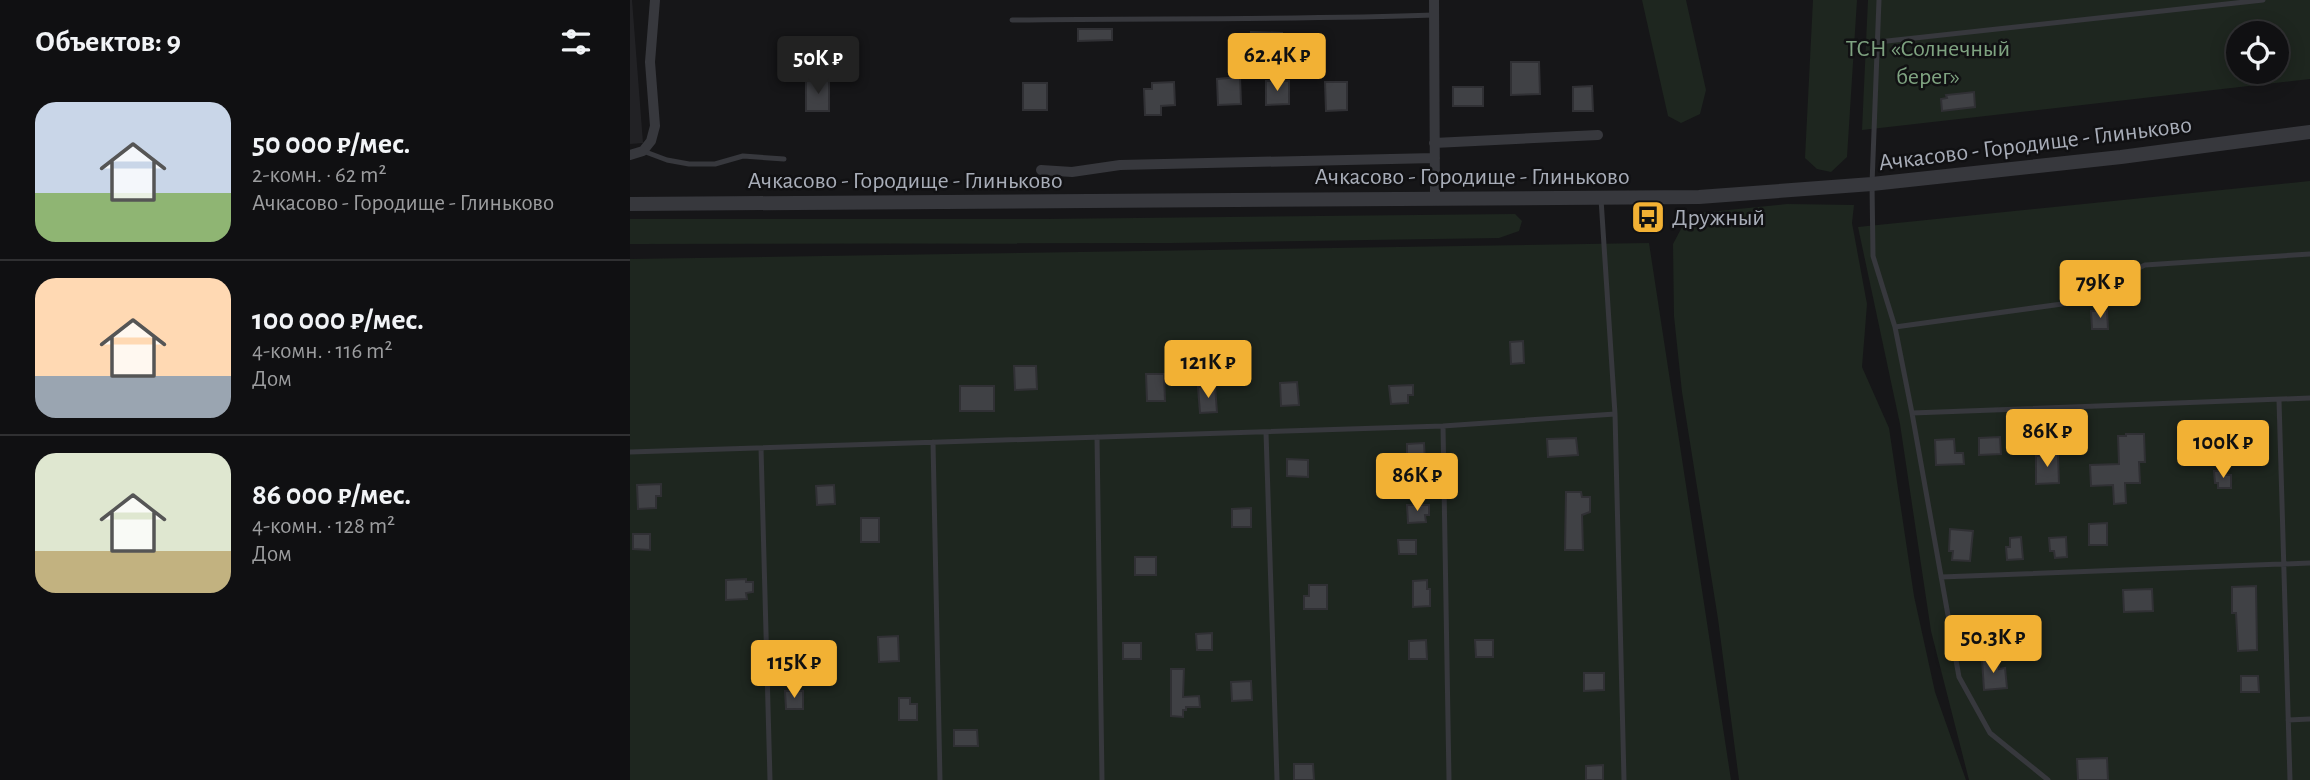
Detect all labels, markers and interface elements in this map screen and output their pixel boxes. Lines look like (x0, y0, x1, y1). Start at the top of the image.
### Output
map controls (2226, 21, 2289, 84)
button: locate (2226, 21, 2289, 84)
icon: filters (557, 23, 595, 61)
text: Объектов: 9 (35, 27, 181, 57)
pin: 62.4K ₽ (1212, 34, 1342, 93)
pin: 50K ₽ (769, 36, 867, 96)
park label: ТСН «Солнечный берег» (1846, 37, 2010, 89)
text: 62.4K ₽ (1244, 44, 1310, 67)
text: 50K ₽ (793, 47, 843, 70)
street label: Ачкасово - Городище - Глиньково (1877, 113, 2193, 175)
text: 50 000 ₽/мес. (252, 129, 410, 159)
icon: home (91, 130, 175, 214)
text: 2-комн. · 62 m² (252, 164, 386, 187)
street label: Ачкасово - Городище - Глиньково (1314, 165, 1630, 189)
street label: Ачкасово - Городище - Глиньково (747, 169, 1063, 193)
text: Ачкасово - Городище - Глиньково (252, 192, 554, 215)
bus stop icon: Дружный (1629, 198, 1667, 236)
place label: Дружный (1672, 206, 1765, 230)
pin: 79K ₽ (2051, 260, 2149, 320)
text: 79K ₽ (2076, 271, 2124, 294)
text: 100 000 ₽/мес. (252, 305, 424, 335)
icon: home (91, 306, 175, 390)
text: 4-комн. · 116 m² (252, 340, 392, 363)
pin: 121K ₽ (1151, 340, 1265, 400)
text: 121K ₽ (1180, 351, 1236, 374)
text: Дом (252, 368, 292, 391)
pin: 86K ₽ (1998, 410, 2096, 469)
text: 86K ₽ (2022, 420, 2072, 443)
pin: 100K ₽ (2166, 420, 2280, 480)
text: 100K ₽ (2193, 431, 2253, 454)
pin: 86K ₽ (1368, 454, 1466, 513)
text: 86K ₽ (1392, 464, 1442, 487)
text: 86 000 ₽/мес. (252, 480, 411, 510)
icon: home (91, 481, 175, 565)
text: 4-комн. · 128 m² (252, 515, 395, 538)
text: Дом (252, 543, 292, 566)
pin: 50.3K ₽ (1928, 616, 2058, 675)
text: 50.3K ₽ (1961, 626, 2025, 649)
pin: 115K ₽ (737, 640, 851, 700)
text: 115K ₽ (767, 651, 821, 674)

